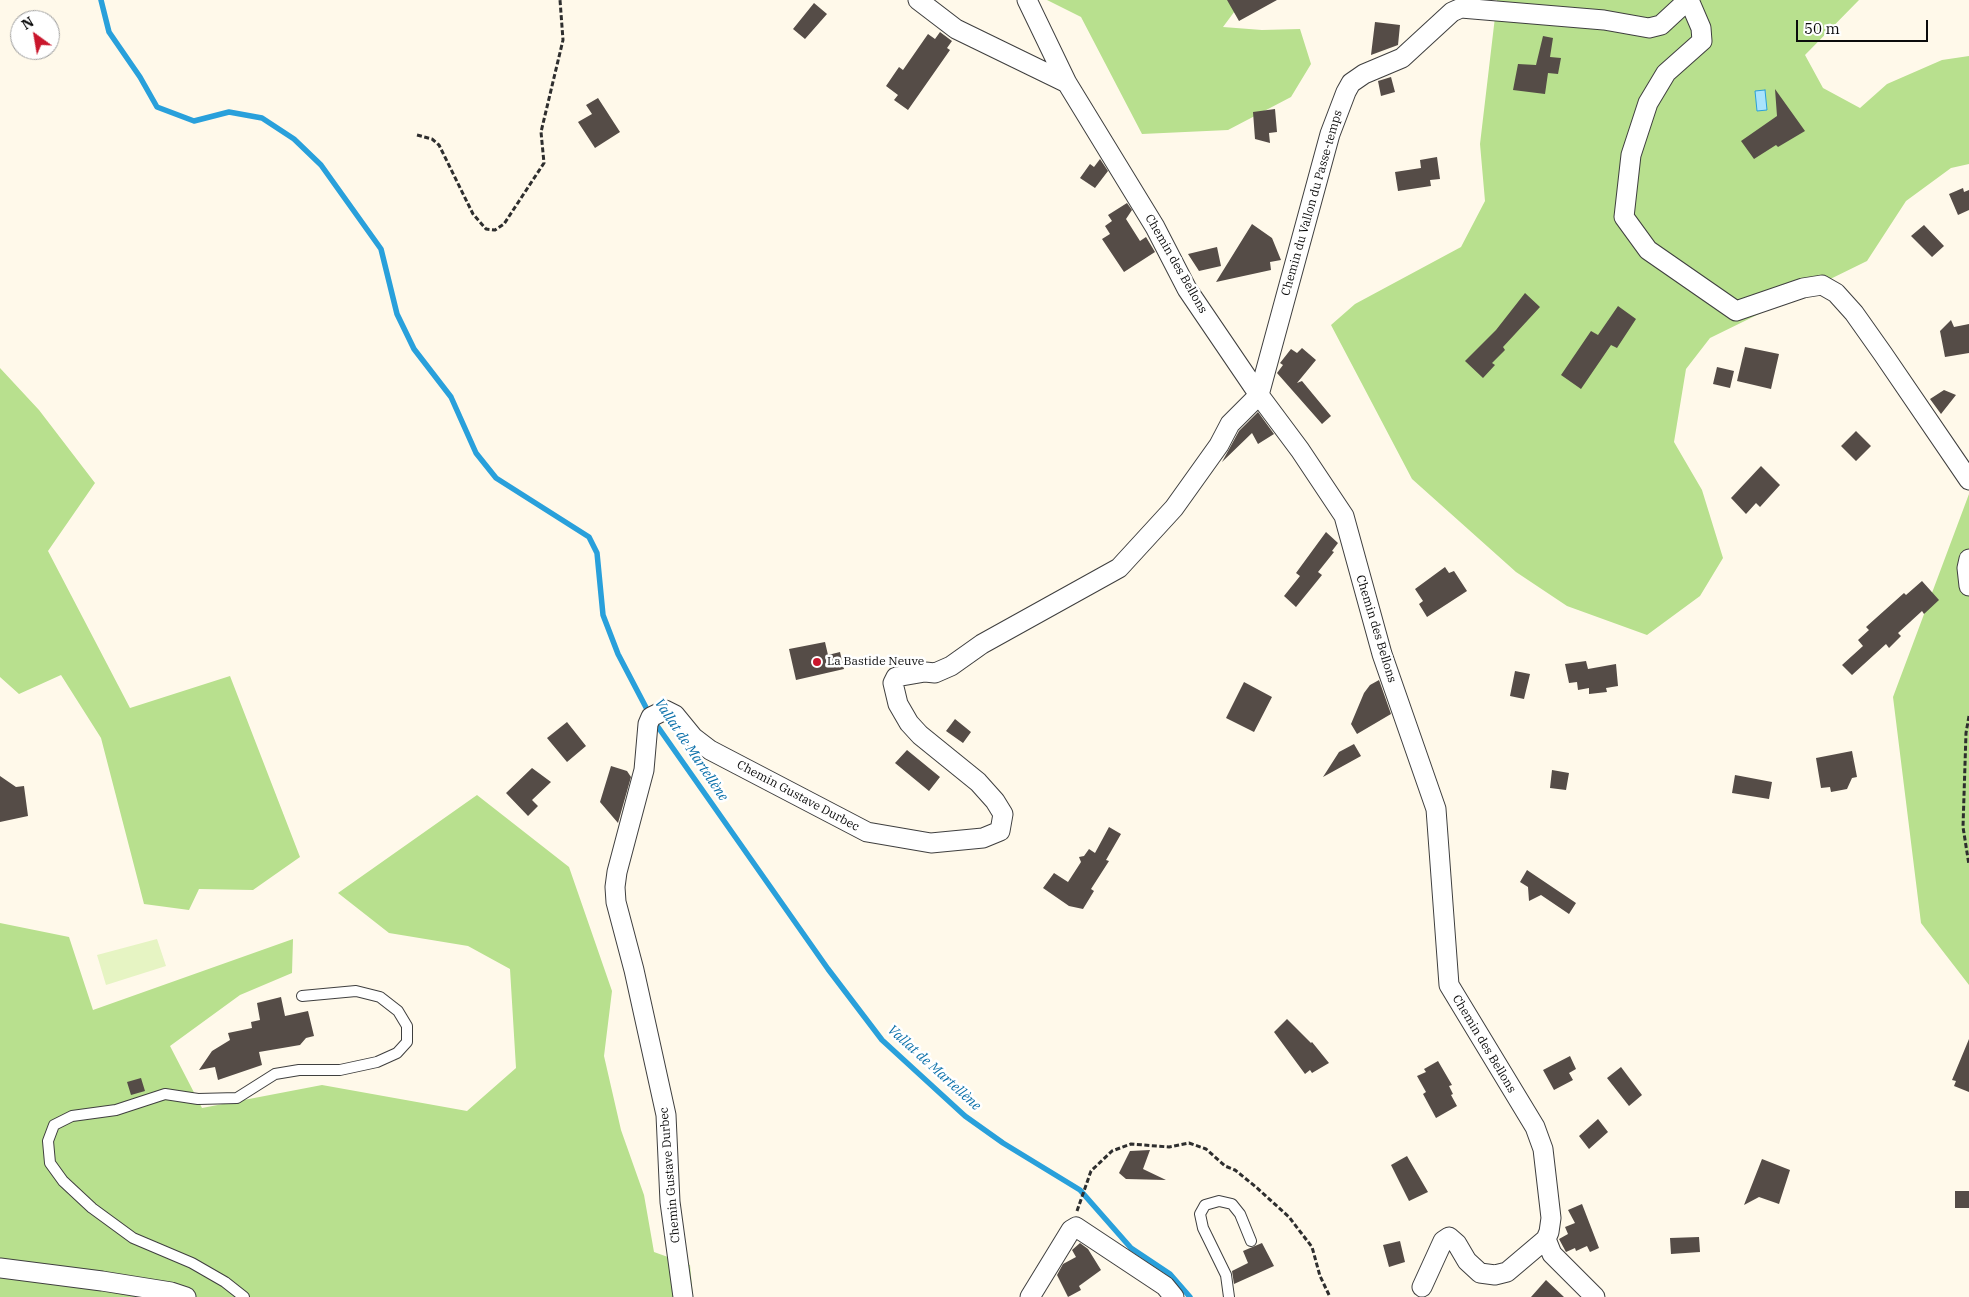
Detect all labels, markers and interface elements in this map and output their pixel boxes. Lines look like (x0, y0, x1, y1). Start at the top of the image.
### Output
north arrow (10, 10, 60, 60)
scale bar (1799, 10, 1932, 42)
text: N (18, 13, 37, 34)
text: 50 m (1804, 19, 1840, 38)
street label: Chemin du Vallon du Passe-temps (1279, 108, 1345, 298)
street label: Chemin des Bellons (1142, 212, 1210, 316)
street label: Chemin des Bellons (1353, 573, 1399, 685)
place label: La Bastide Neuve (827, 655, 924, 669)
marker: La Bastide Neuve (811, 656, 823, 668)
water label: Vallat de Martellène (651, 696, 731, 804)
street label: Chemin Gustave Durbec (734, 758, 862, 834)
street label: Chemin des Bellons (1449, 992, 1519, 1096)
water label: Vallat de Martellène (884, 1022, 984, 1114)
street label: Chemin Gustave Durbec (657, 1106, 683, 1244)

